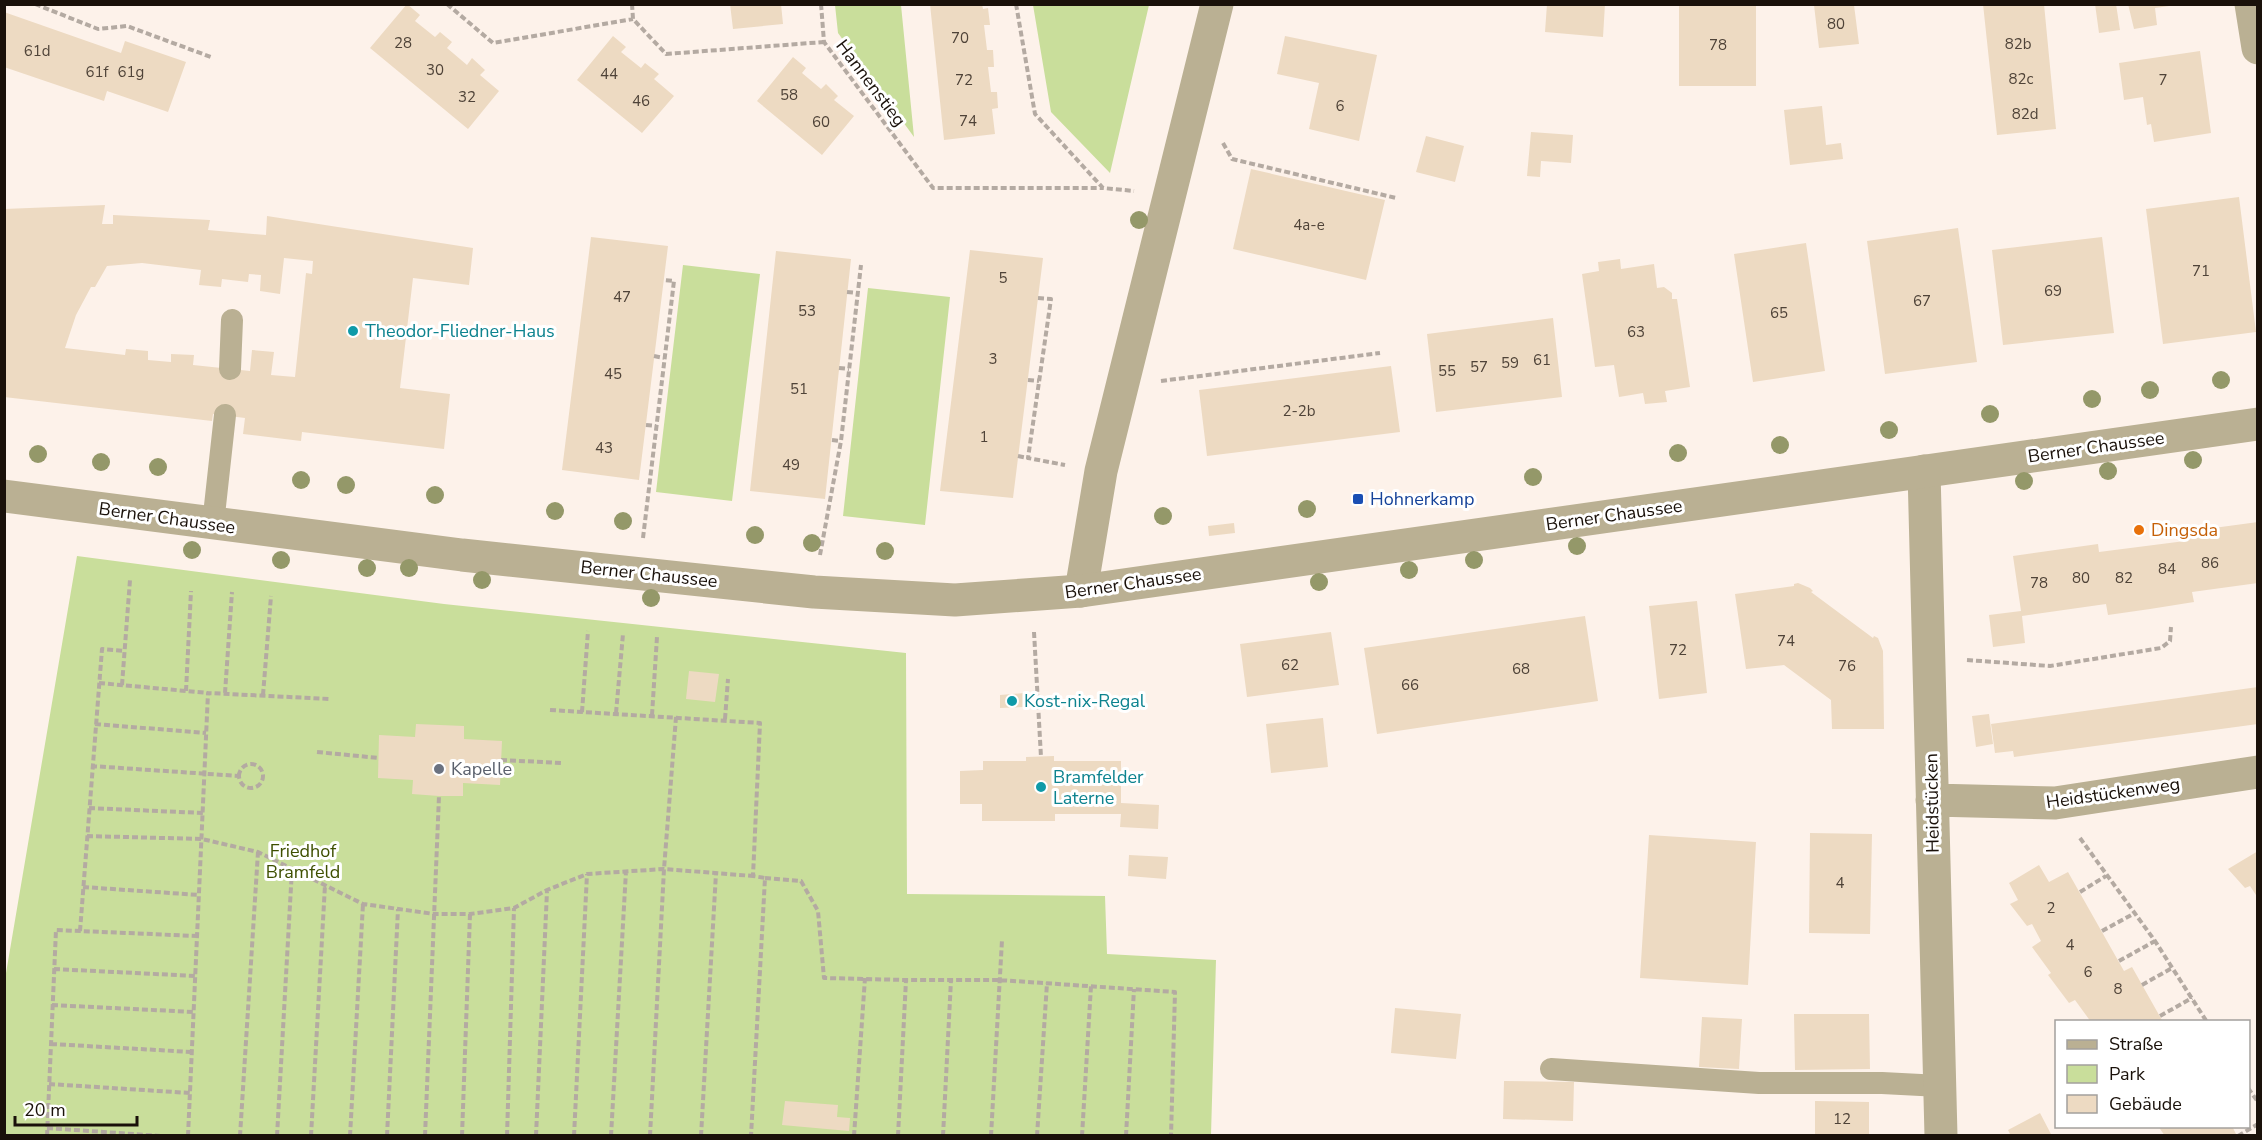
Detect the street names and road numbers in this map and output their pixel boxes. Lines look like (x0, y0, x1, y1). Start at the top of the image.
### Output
street label: Hannenstieg (831, 35, 911, 131)
street label: Berner Chaussee (2026, 426, 2166, 468)
street label: Berner Chaussee (1544, 494, 1684, 536)
street label: Berner Chaussee (97, 497, 237, 539)
street label: Berner Chaussee (579, 555, 719, 593)
street label: Berner Chaussee (1063, 562, 1203, 604)
street label: Heidstücken (1919, 753, 1945, 853)
street label: Heidstückenweg (2045, 772, 2181, 814)

